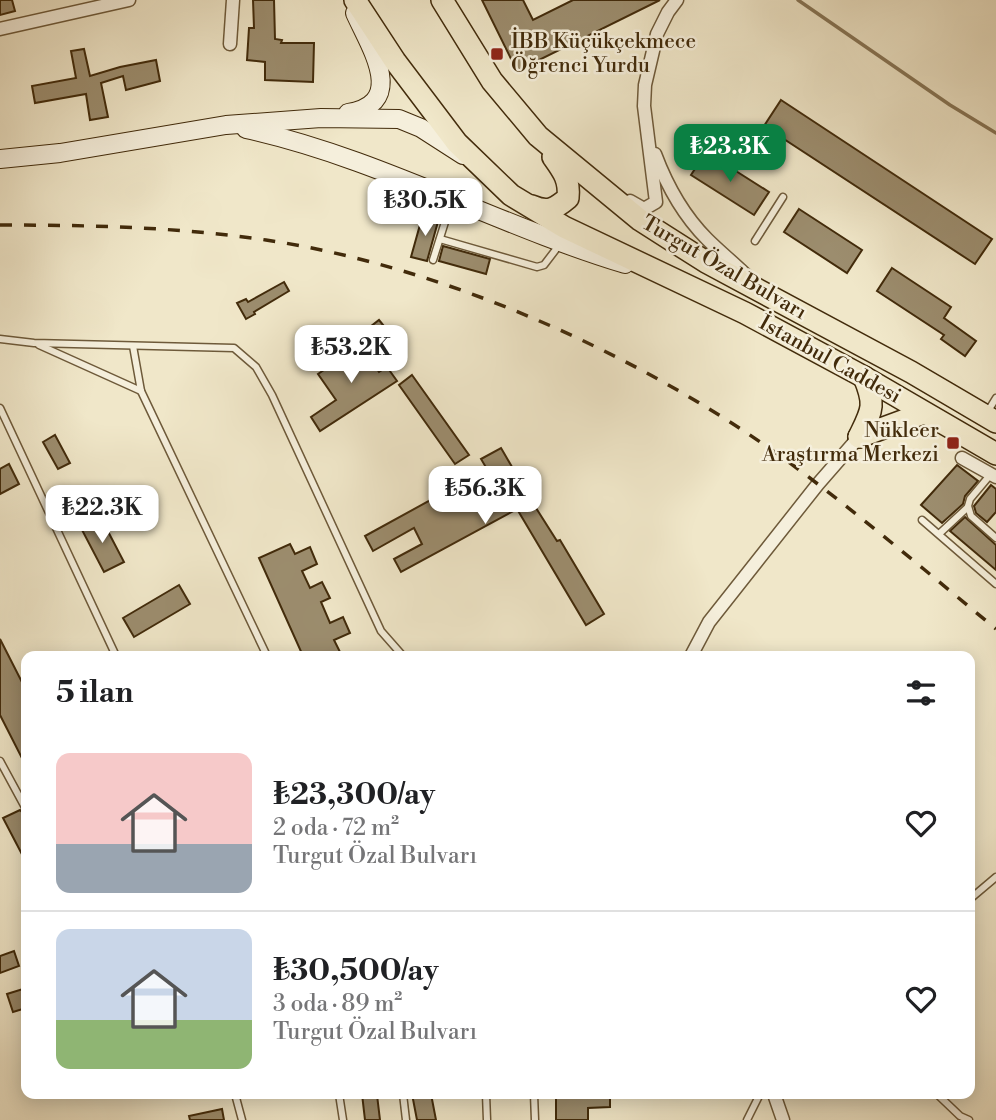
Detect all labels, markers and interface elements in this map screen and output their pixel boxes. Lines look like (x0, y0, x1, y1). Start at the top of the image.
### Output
place label: İBB Küçükçekmece Öğrenci Yurdu (511, 27, 696, 79)
marker: İBB Küçükçekmece Öğrenci Yurdu (489, 46, 505, 62)
pin: ₺23.3K (673, 124, 787, 184)
text: ₺23.3K (690, 133, 770, 161)
pin: ₺30.5K (368, 178, 482, 238)
text: ₺30.5K (383, 187, 467, 215)
street label: Turgut Özal Bulvarı (637, 208, 812, 326)
street label: İstanbul Caddesi (754, 308, 907, 410)
pin: ₺53.2K (294, 326, 408, 385)
text: ₺53.2K (311, 334, 391, 362)
place label: Nükleer Araştırma Merkezi (761, 418, 939, 468)
marker: Nükleer Araştırma Merkezi (945, 435, 961, 451)
pin: ₺56.3K (428, 466, 542, 526)
text: ₺56.3K (445, 475, 525, 503)
pin: ₺22.3K (45, 486, 159, 545)
text: ₺22.3K (62, 494, 142, 522)
text: 5 ilan (56, 674, 134, 712)
icon: filters (902, 674, 940, 712)
text: ₺23,300/ay (273, 776, 435, 814)
icon: home (112, 781, 196, 865)
icon: heart (902, 804, 940, 842)
text: 2 oda · 72 m² (273, 814, 399, 842)
text: Turgut Özal Bulvarı (273, 842, 477, 870)
text: ₺30,500/ay (273, 952, 439, 990)
icon: home (112, 957, 196, 1041)
icon: heart (902, 980, 940, 1018)
text: 3 oda · 89 m² (273, 990, 402, 1018)
text: Turgut Özal Bulvarı (273, 1018, 477, 1046)

